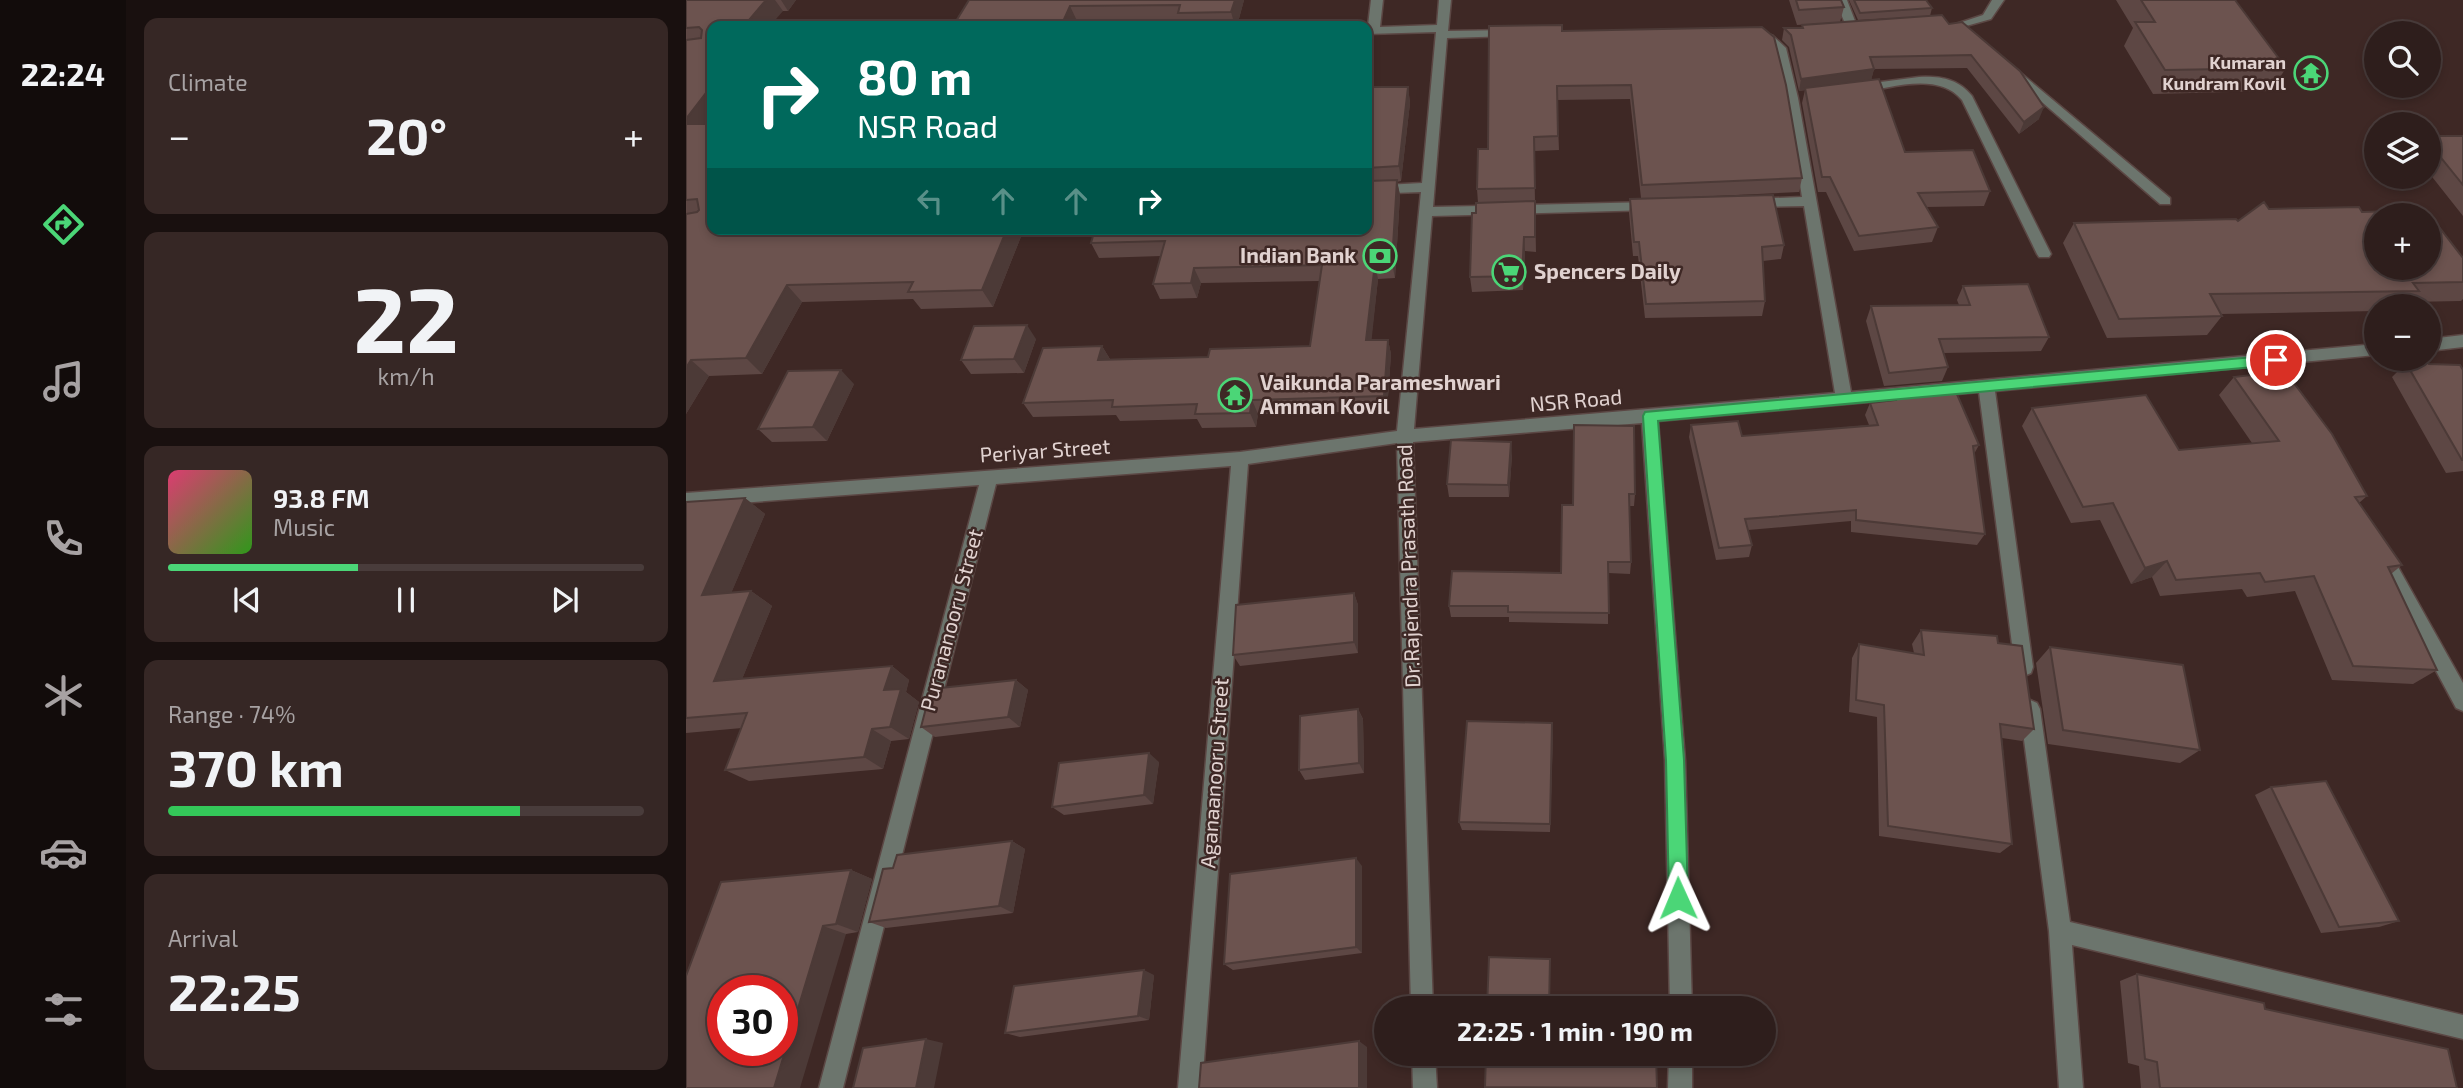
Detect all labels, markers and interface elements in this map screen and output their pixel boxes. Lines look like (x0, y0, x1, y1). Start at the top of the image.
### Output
map controls (2364, 21, 2441, 371)
button: search (2364, 21, 2441, 98)
text: 80 m (857, 46, 972, 105)
icon: right (742, 49, 833, 140)
place label: Kumaran Kundram Kovil (2162, 51, 2286, 94)
text: 22:24 (21, 54, 105, 92)
temple icon: Kumaran Kundram Kovil (2292, 54, 2330, 92)
text: Climate (168, 68, 248, 96)
text: 20° (366, 103, 447, 165)
text: NSR Road (857, 106, 998, 144)
text: − (168, 112, 190, 158)
text: + (623, 112, 644, 158)
button: layers (2364, 112, 2441, 189)
icon: left (911, 182, 949, 220)
icon: ahead (984, 182, 1022, 220)
icon: ahead (1057, 182, 1095, 220)
icon: right (1130, 182, 1168, 220)
icon: directions (39, 200, 88, 249)
button: + (2364, 203, 2441, 280)
bank icon: Indian Bank (1361, 237, 1399, 275)
place label: Indian Bank (1240, 242, 1356, 267)
supermarket icon: Spencers Daily (1490, 253, 1528, 291)
place label: Spencers Daily (1534, 258, 1681, 284)
text: 22 (353, 262, 459, 371)
button: − (2364, 294, 2441, 371)
pin (2246, 330, 2306, 390)
icon: arrive (2257, 341, 2295, 379)
icon: music (39, 357, 88, 406)
text: km/h (377, 362, 435, 390)
place label: Vaikunda Parameshwari Amman Kovil (1260, 369, 1501, 418)
temple icon: Vaikunda Parameshwari Amman Kovil (1216, 376, 1254, 414)
street label: NSR Road (1529, 383, 1623, 416)
street label: Periyar Street (979, 432, 1111, 467)
street label: Dr.Rajendra Prasath Road (1391, 444, 1425, 688)
text: 93.8 FM (273, 482, 370, 513)
text: Music (273, 513, 335, 541)
icon: phone (39, 514, 88, 563)
street label: Purananooru Street (914, 526, 987, 713)
icon: previous (228, 581, 266, 619)
icon: pause (387, 581, 425, 619)
icon: next (546, 581, 584, 619)
icon: climate (39, 671, 88, 720)
street label: Aganaanooru Street (1194, 677, 1233, 869)
text: Range · 74% (168, 700, 295, 728)
text: 370 km (168, 735, 344, 797)
icon: car (39, 828, 88, 877)
position arrow (1641, 861, 1715, 935)
text: Arrival (168, 924, 238, 952)
text: 22:25 (168, 959, 301, 1021)
speed limit sign: 30 (707, 975, 798, 1066)
icon: filters (39, 985, 88, 1034)
text: 22:25 · 1 min · 190 m (1457, 1015, 1693, 1046)

